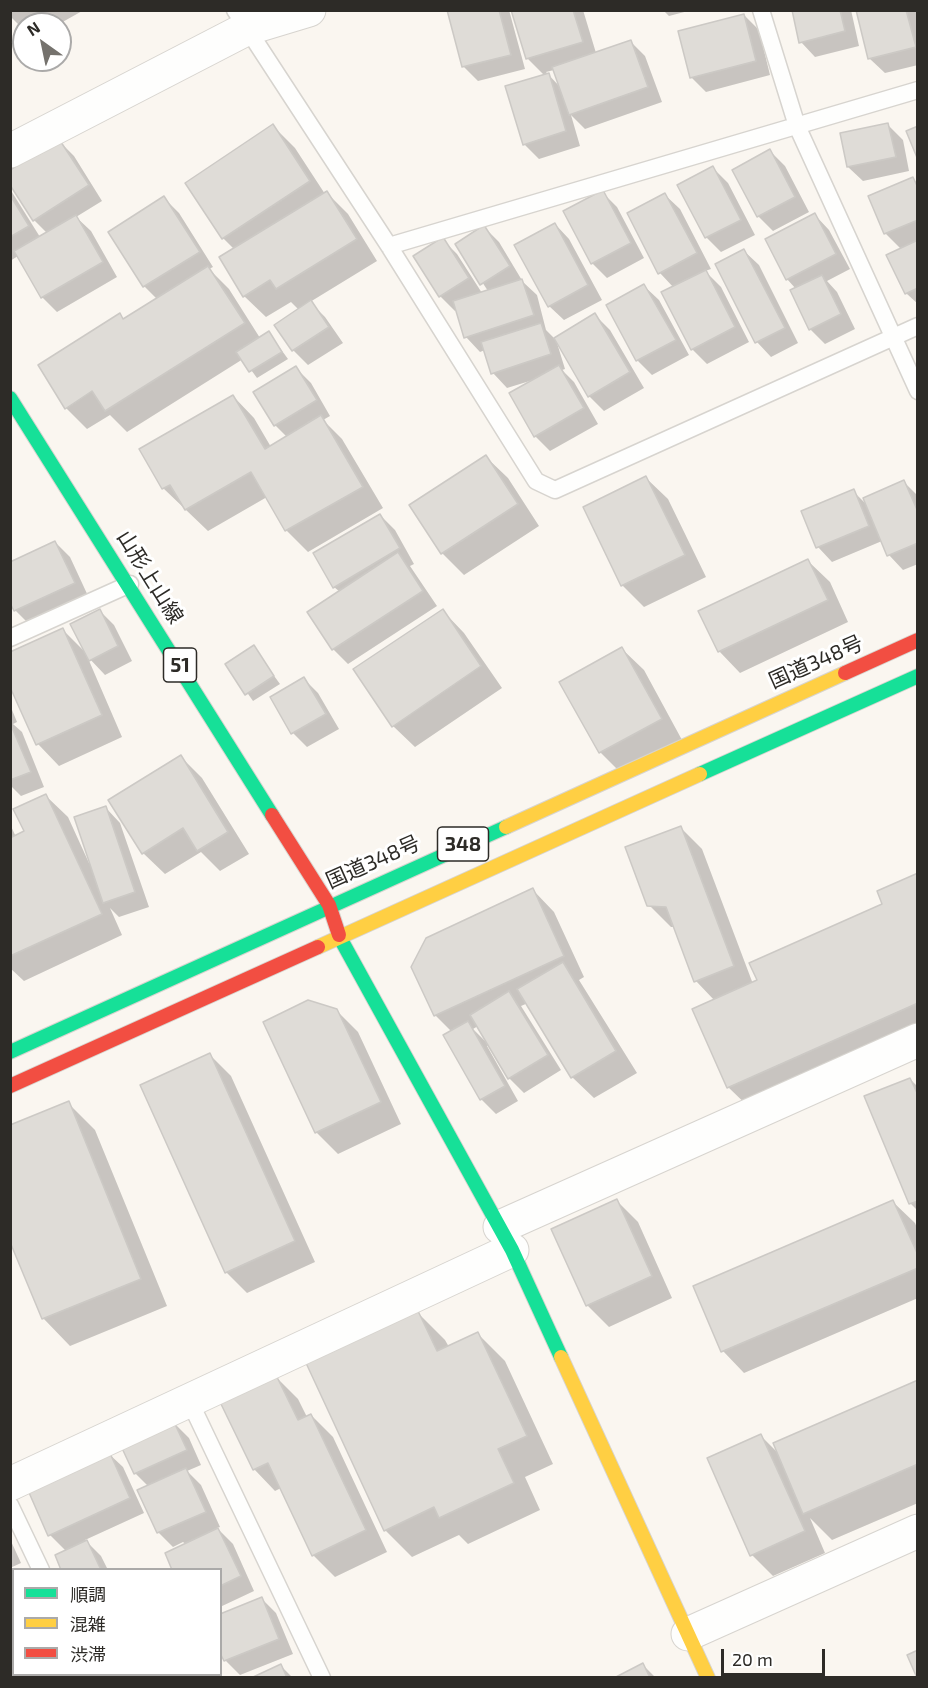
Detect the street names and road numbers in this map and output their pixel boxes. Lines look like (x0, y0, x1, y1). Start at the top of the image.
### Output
street label: 山形上山線 (111, 526, 189, 628)
street label: 国道348号 (765, 630, 867, 694)
road number: 51 (164, 648, 196, 682)
road number: 348 (438, 827, 488, 861)
street label: 国道348号 (322, 830, 424, 894)

